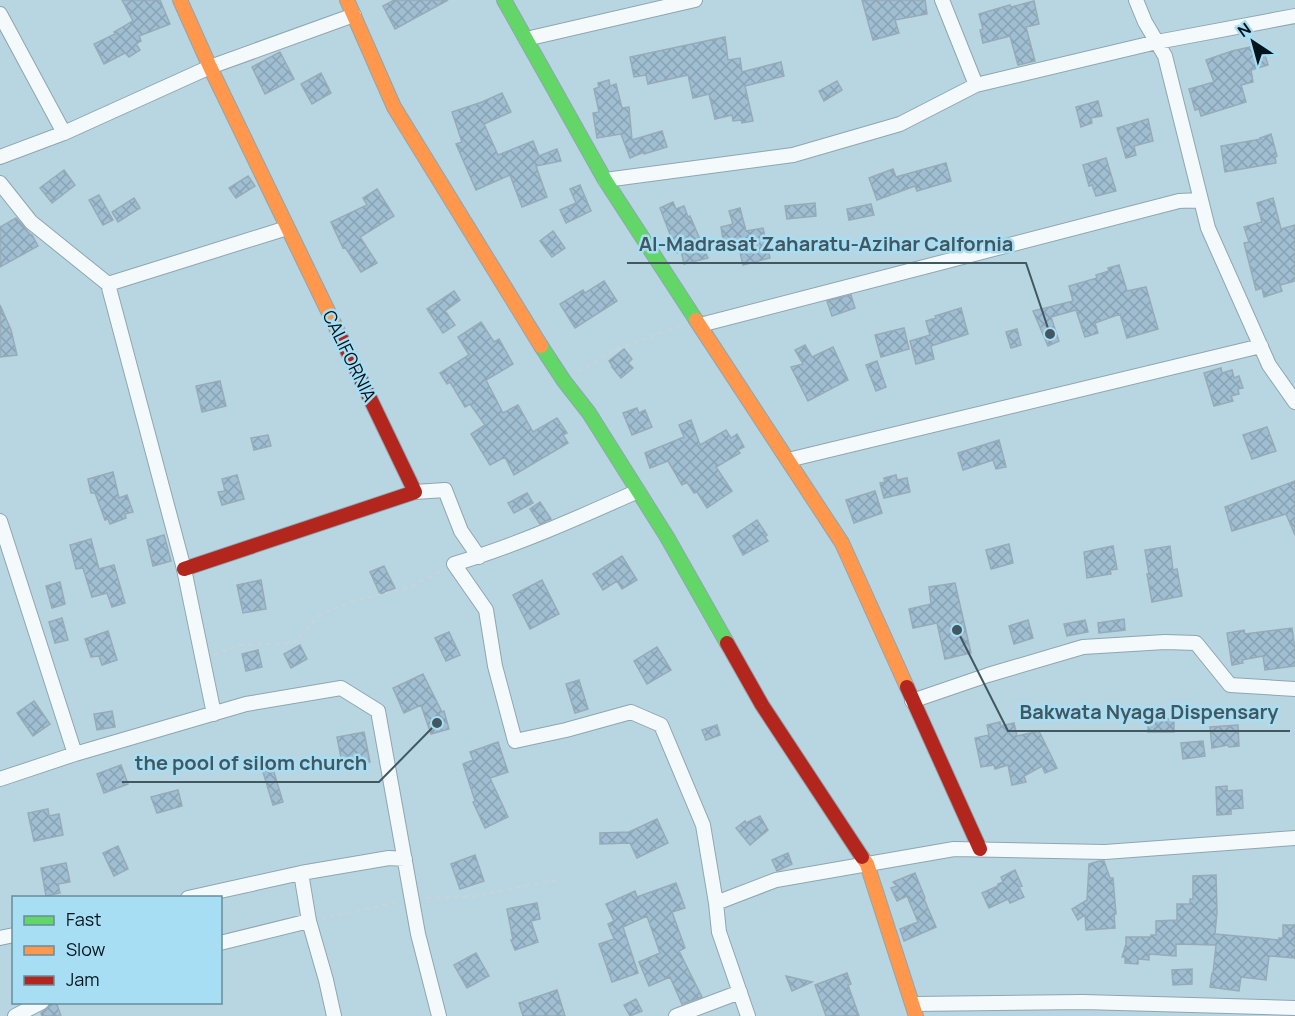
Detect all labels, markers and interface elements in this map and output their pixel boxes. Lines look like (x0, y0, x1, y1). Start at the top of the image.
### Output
north arrow (1223, 12, 1283, 72)
text: N (1233, 18, 1255, 42)
callout: Al-Madrasat Zaharatu-Azihar Calfornia (627, 225, 1026, 263)
text: Al-Madrasat Zaharatu-Azihar Calfornia (639, 230, 1013, 257)
street label: CALIFORNIA (317, 306, 383, 406)
callout: Bakwata Nyaga Dispensary (1008, 693, 1290, 731)
text: Bakwata Nyaga Dispensary (1020, 698, 1279, 725)
callout: the pool of silom church (122, 744, 379, 782)
text: the pool of silom church (135, 749, 367, 776)
legend (12, 896, 222, 1004)
text: Fast (66, 907, 101, 931)
text: Slow (66, 937, 106, 961)
text: Jam (66, 967, 100, 991)

